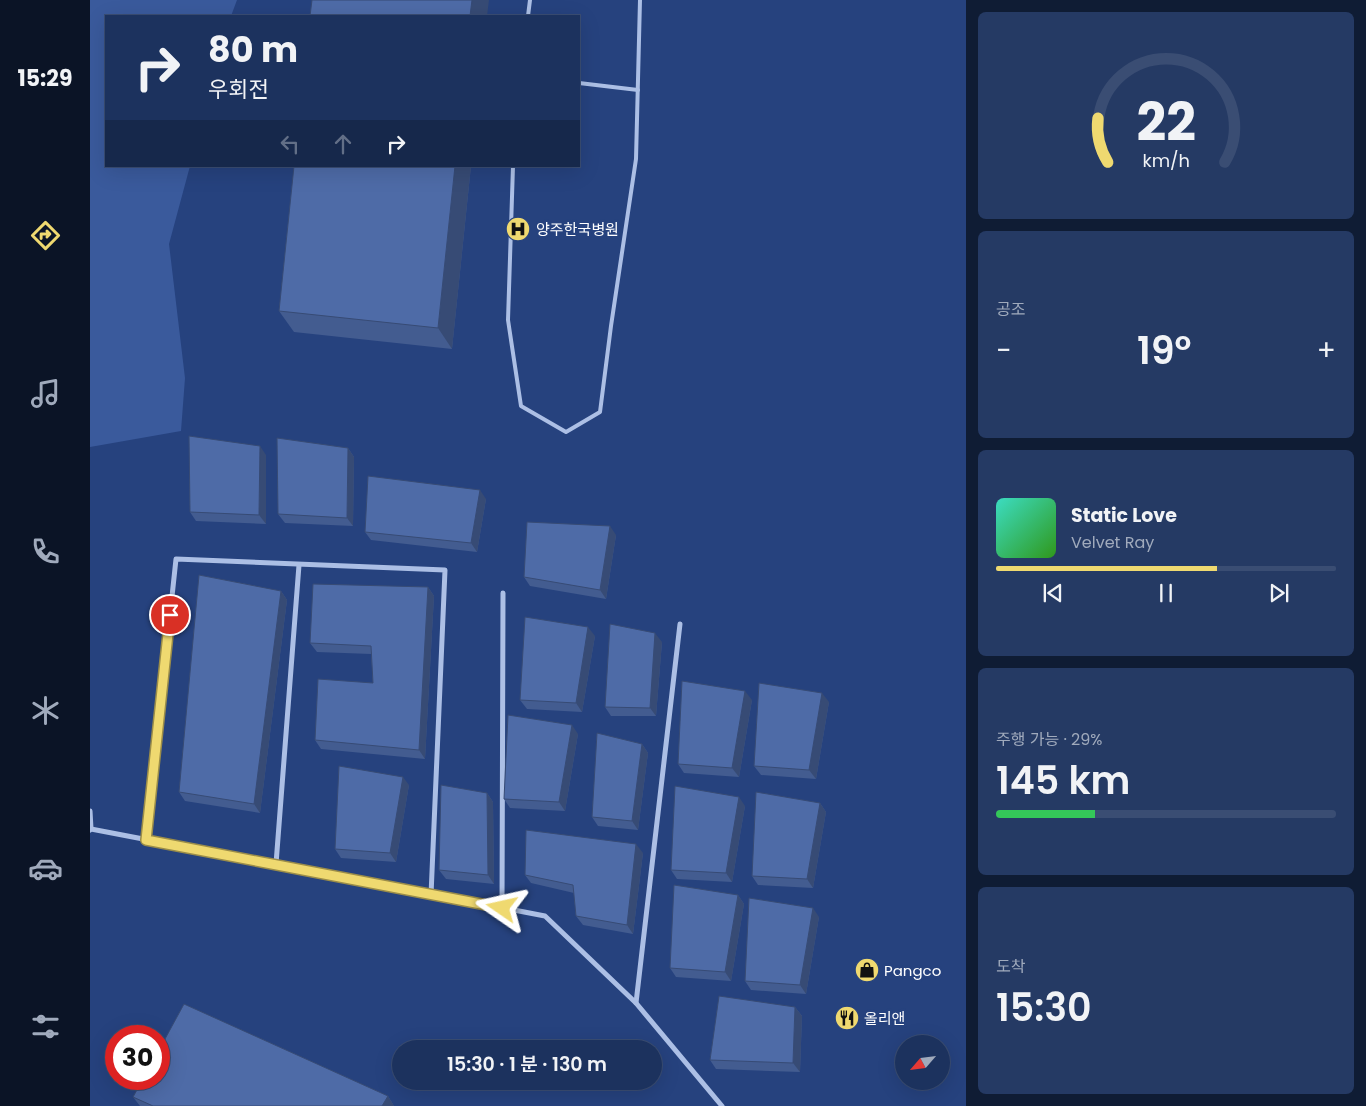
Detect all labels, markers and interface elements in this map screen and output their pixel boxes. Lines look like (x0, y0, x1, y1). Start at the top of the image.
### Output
text: 80 m (208, 25, 298, 74)
icon: right (125, 35, 190, 100)
text: 15:29 (18, 63, 72, 94)
text: 우회전 (208, 74, 269, 105)
text: 22 (1136, 86, 1196, 159)
icon: left (276, 130, 304, 158)
icon: ahead (329, 130, 357, 158)
icon: right (382, 130, 410, 158)
text: km/h (1142, 148, 1190, 173)
hospital icon: 양주한국병원 (505, 216, 531, 242)
icon: directions (28, 218, 63, 253)
place label: 양주한국병원 (536, 219, 619, 240)
text: 공조 (996, 298, 1025, 321)
text: 19° (1137, 324, 1191, 377)
text: − (996, 331, 1011, 370)
text: + (1317, 331, 1336, 370)
icon: music (28, 376, 63, 411)
text: Static Love (1071, 502, 1177, 529)
text: Velvet Ray (1071, 531, 1154, 554)
icon: phone (28, 534, 63, 569)
icon: previous (1039, 579, 1067, 607)
icon: pause (1152, 579, 1180, 607)
icon: next (1265, 579, 1293, 607)
pin (149, 594, 191, 636)
icon: arrive (156, 601, 184, 629)
icon: climate (28, 693, 63, 728)
text: 주행 가능 · 29% (996, 728, 1103, 751)
text: 145 km (996, 754, 1130, 807)
icon: car (28, 851, 63, 886)
position arrow (475, 881, 527, 933)
text: 도착 (996, 955, 1025, 978)
shop icon: Pangco (854, 957, 880, 983)
place label: Pangco (884, 960, 941, 981)
text: 15:30 (996, 981, 1092, 1034)
restaurant icon: 올리앤 (834, 1005, 860, 1031)
place label: 올리앤 (864, 1008, 905, 1029)
icon: filters (28, 1009, 63, 1044)
speed limit sign: 30 (105, 1025, 170, 1090)
north arrow (895, 1035, 950, 1090)
map controls (895, 1035, 950, 1090)
text: 15:30 · 1 분 · 130 m (447, 1051, 607, 1078)

